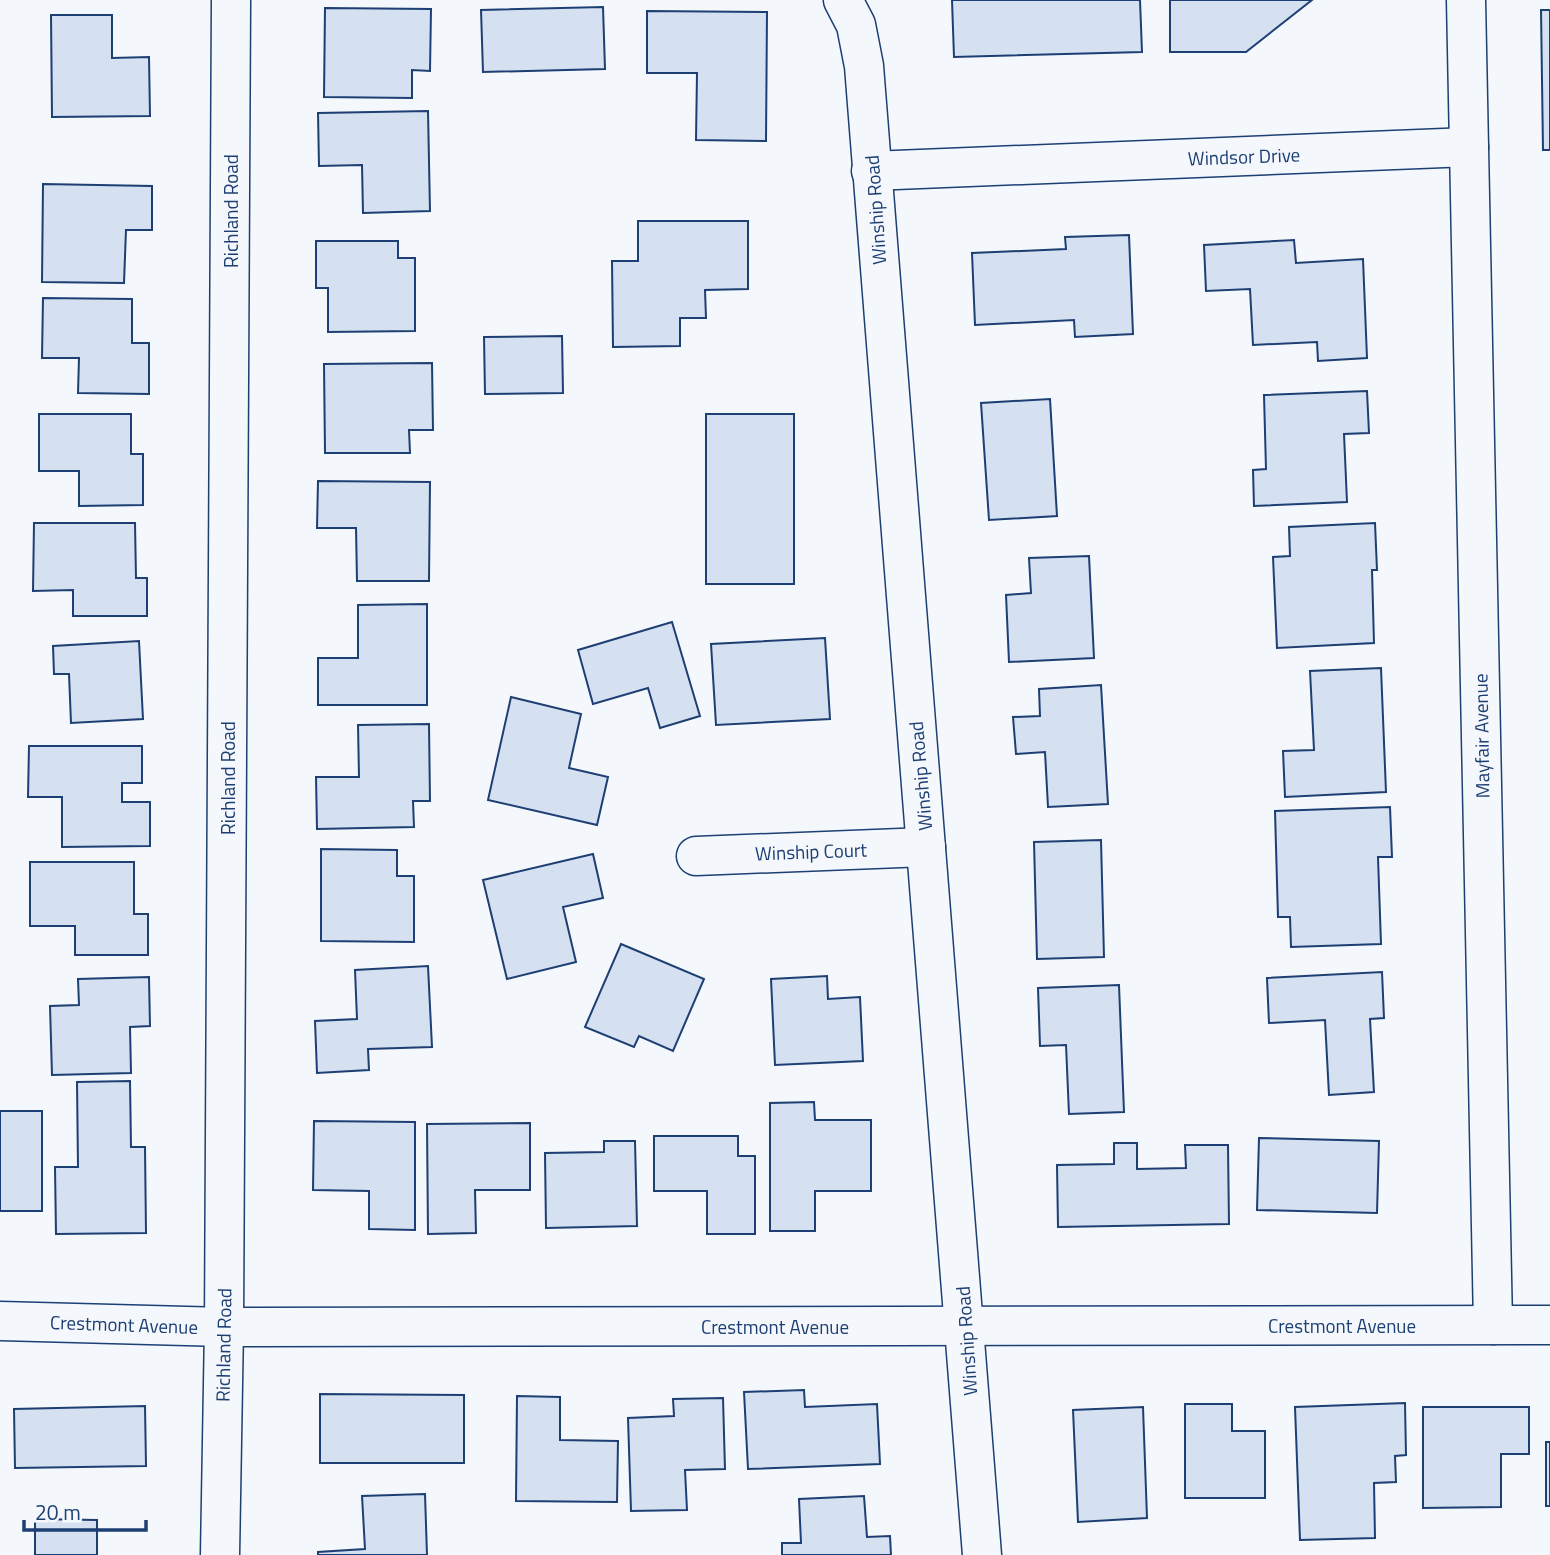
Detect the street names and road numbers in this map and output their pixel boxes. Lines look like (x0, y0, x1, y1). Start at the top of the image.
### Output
street label: Windsor Drive (1187, 140, 1301, 172)
street label: Richland Road (216, 154, 245, 268)
street label: Winship Road (857, 154, 893, 266)
street label: Mayfair Avenue (1465, 673, 1497, 799)
street label: Winship Road (901, 720, 939, 832)
street label: Richland Road (213, 721, 242, 835)
street label: Winship Court (754, 835, 868, 867)
street label: Winship Road (948, 1285, 984, 1397)
street label: Richland Road (208, 1288, 238, 1402)
street label: Crestmont Avenue (49, 1307, 199, 1341)
street label: Crestmont Avenue (1268, 1311, 1416, 1340)
street label: Crestmont Avenue (701, 1312, 849, 1341)

